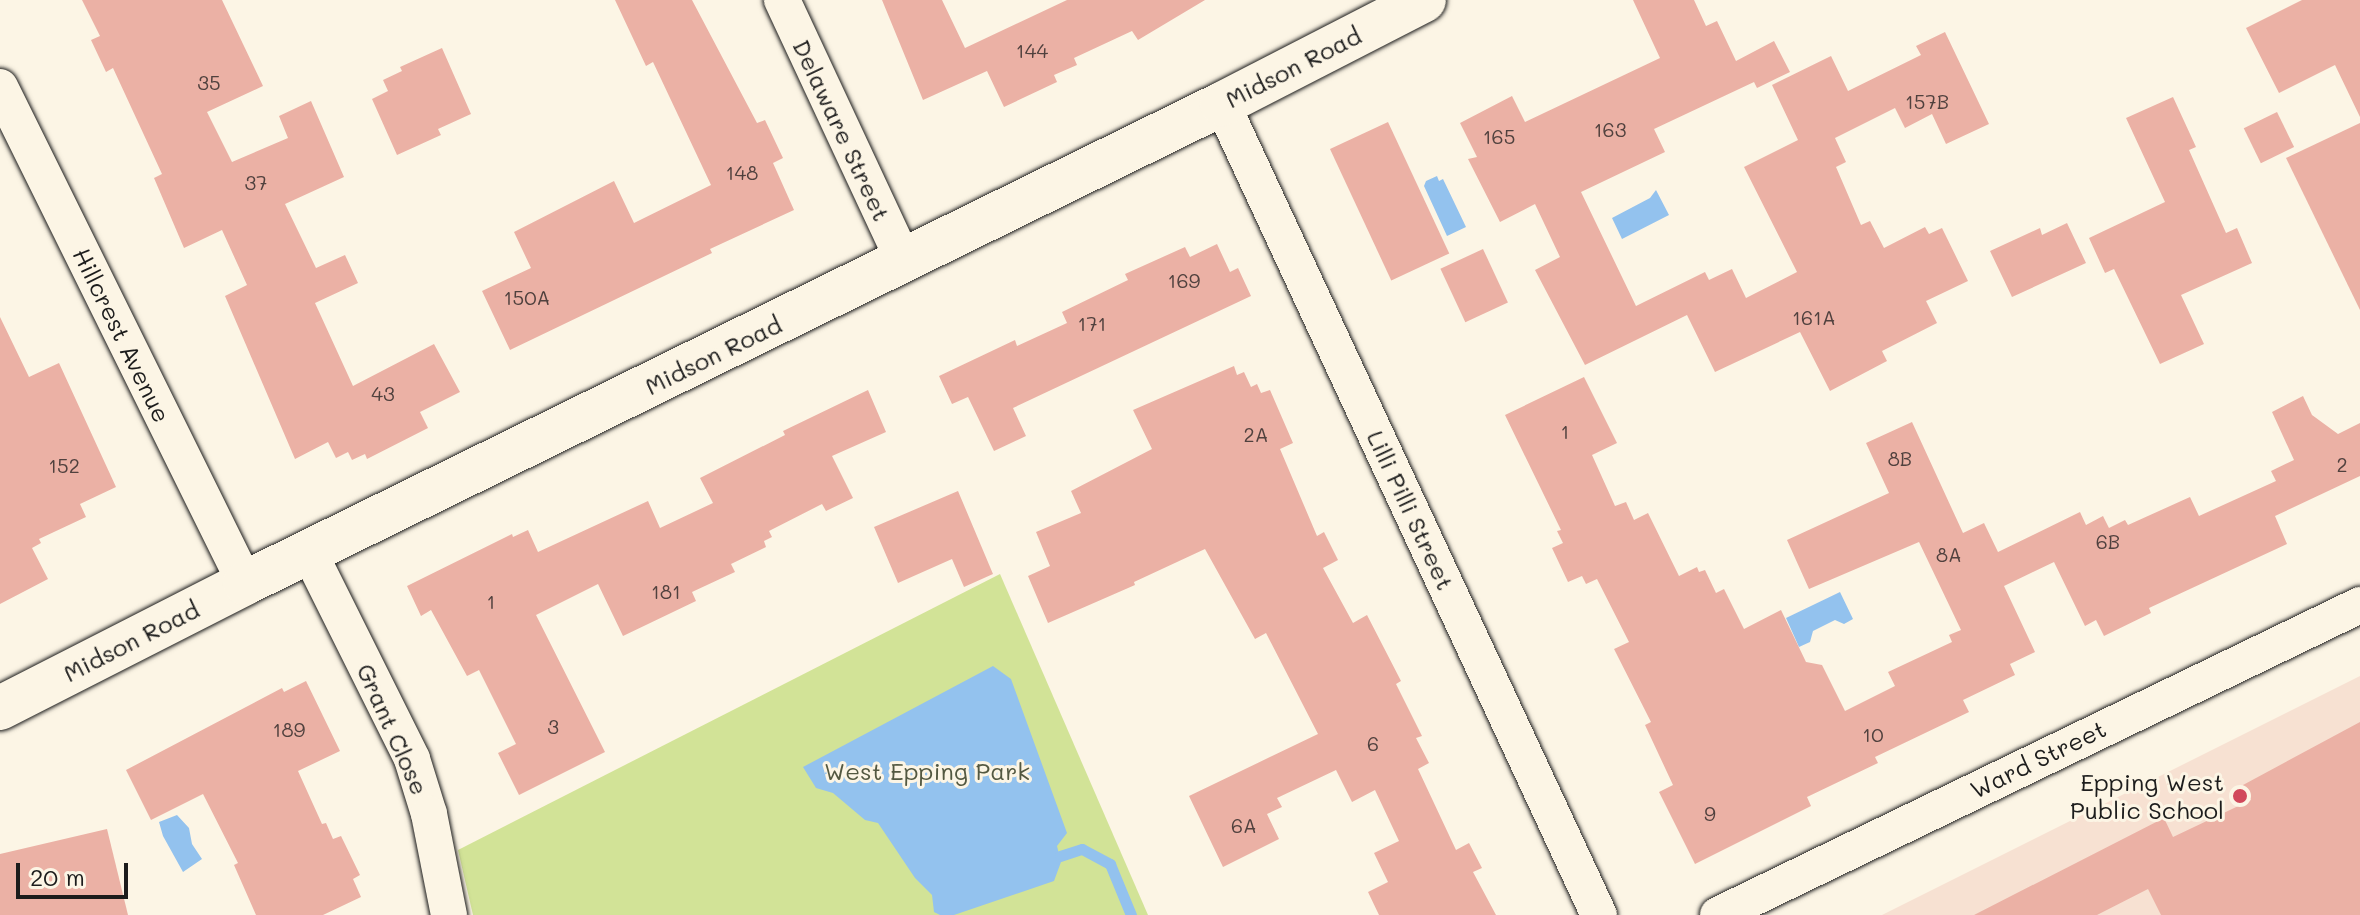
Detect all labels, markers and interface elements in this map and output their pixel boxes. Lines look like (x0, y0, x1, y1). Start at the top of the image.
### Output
street label: Midson Road (1220, 20, 1366, 114)
street label: Delaware Street (787, 35, 897, 225)
house number: 144 (1016, 38, 1048, 62)
house number: 35 (197, 70, 221, 94)
house number: 157B (1905, 89, 1949, 113)
house number: 163 (1594, 117, 1626, 141)
house number: 165 (1483, 124, 1515, 148)
house number: 148 (726, 160, 758, 184)
house number: 37 (245, 170, 267, 194)
street label: Hillcrest Avenue (67, 243, 177, 427)
house number: 169 (1168, 268, 1200, 292)
house number: 150A (504, 285, 550, 309)
house number: 161A (1792, 305, 1836, 329)
street label: Midson Road (640, 310, 786, 400)
house number: 171 (1078, 311, 1106, 335)
house number: 43 (371, 381, 395, 405)
house number: 1 (1561, 419, 1569, 443)
house number: 2A (1244, 422, 1268, 446)
street label: Lilli Pilli Street (1361, 426, 1461, 594)
house number: 8B (1888, 446, 1912, 470)
house number: 2 (2336, 452, 2348, 476)
house number: 152 (48, 453, 80, 477)
house number: 6B (2096, 529, 2120, 553)
house number: 8A (1936, 542, 1962, 566)
house number: 181 (651, 579, 681, 603)
house number: 1 (487, 589, 495, 613)
street label: Midson Road (58, 594, 204, 688)
street label: Grant Close (351, 659, 435, 799)
house number: 3 (547, 714, 559, 738)
street label: Ward Street (1965, 714, 2111, 804)
house number: 189 (273, 717, 305, 741)
house number: 10 (1862, 722, 1884, 746)
house number: 6 (1367, 731, 1379, 755)
park label: West Epping Park (824, 757, 1030, 785)
place label: Epping West Public School (2070, 768, 2224, 824)
marker: Epping West Public School (2231, 787, 2249, 805)
house number: 9 (1704, 801, 1716, 825)
house number: 6A (1231, 813, 1257, 837)
scale bar (20, 847, 132, 897)
text: 20 m (30, 861, 85, 892)

